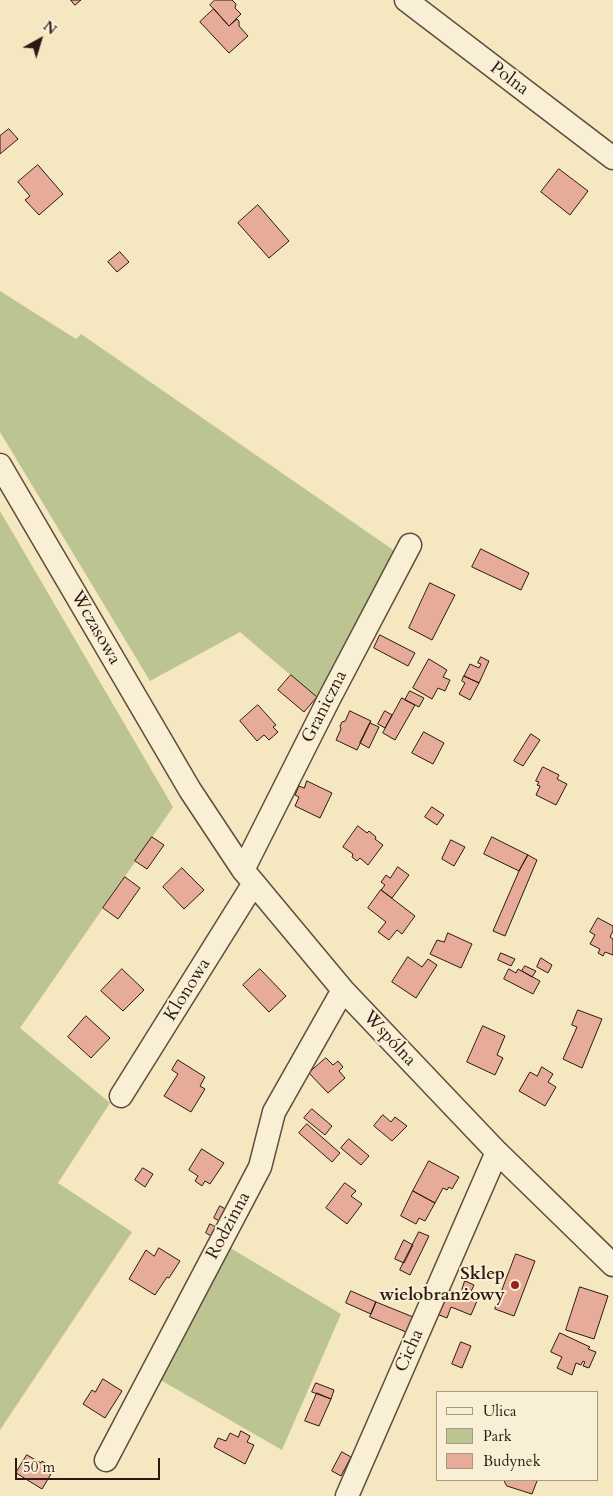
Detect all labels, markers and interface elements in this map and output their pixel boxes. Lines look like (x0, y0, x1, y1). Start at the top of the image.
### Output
north arrow (15, 15, 65, 65)
text: N (39, 17, 60, 39)
street label: Polna (485, 57, 533, 101)
street label: Wczasowa (65, 587, 125, 669)
street label: Graniczna (298, 667, 352, 747)
street label: Klonowa (160, 955, 216, 1025)
street label: Wspólna (358, 1007, 420, 1071)
street label: Rodzinna (202, 1189, 256, 1263)
place label: Sklep wielobranżowy (379, 1264, 505, 1306)
marker: Sklep wielobranżowy (509, 1279, 521, 1291)
street label: Cicha (391, 1326, 429, 1376)
legend (436, 1391, 598, 1481)
text: Ulica (483, 1401, 517, 1421)
text: Park (483, 1426, 512, 1446)
scale bar (18, 1448, 162, 1480)
text: Budynek (483, 1451, 541, 1471)
text: 50 m (23, 1457, 55, 1477)

